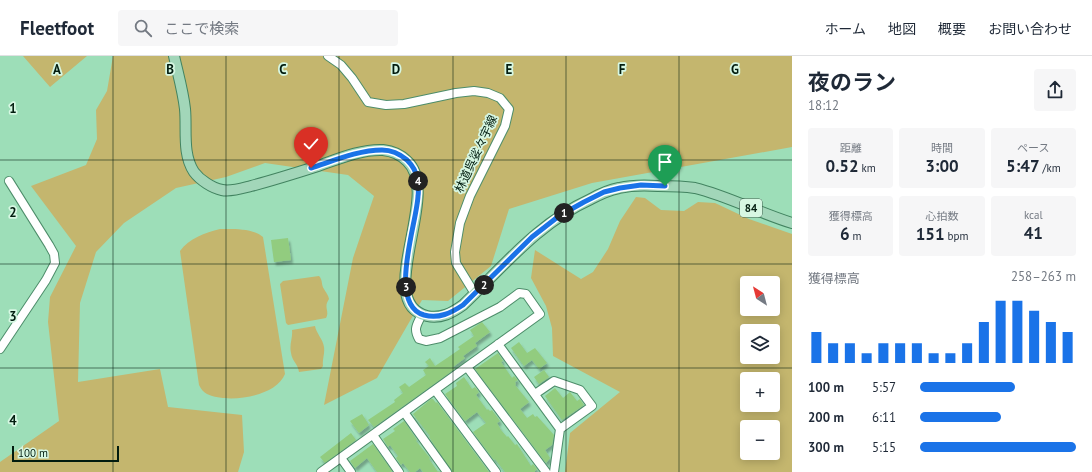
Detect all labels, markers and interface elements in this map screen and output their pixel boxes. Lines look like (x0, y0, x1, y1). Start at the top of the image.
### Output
search box (118, 10, 398, 46)
text: Fleetfoot (20, 16, 94, 40)
icon: search (132, 17, 154, 39)
text: ここで検索 (164, 19, 239, 38)
text: ホーム (824, 20, 866, 38)
text: 地図 (888, 20, 916, 38)
text: 概要 (938, 20, 966, 38)
text: お問い合わせ (988, 20, 1072, 38)
text: A (53, 61, 61, 78)
text: B (166, 61, 174, 78)
text: C (279, 61, 287, 78)
text: D (392, 61, 400, 78)
text: E (506, 61, 513, 78)
text: F (619, 61, 626, 78)
text: G (731, 61, 739, 78)
text: 夜のラン (808, 68, 896, 96)
button: share (1034, 69, 1076, 111)
text: 18:12 (808, 97, 839, 114)
text: 1 (9, 100, 17, 117)
street label: 林道呉娑々宇線 (451, 113, 500, 195)
pin (294, 127, 328, 168)
icon: check (300, 133, 322, 155)
text: 距離 (840, 141, 862, 155)
text: 時間 (931, 141, 953, 155)
text: ペース (1017, 141, 1050, 155)
pin (648, 145, 682, 186)
icon: arrive (654, 151, 676, 173)
text: 0.52 (826, 155, 859, 177)
text: 3:00 (925, 155, 959, 177)
text: 5:47 (1006, 155, 1040, 177)
text: km (859, 161, 876, 175)
text: /km (1040, 161, 1061, 175)
pin: 4 (408, 171, 428, 191)
text: 4 (415, 174, 421, 188)
road number: 84 (740, 199, 762, 217)
pin: 1 (554, 203, 574, 223)
text: 2 (9, 204, 17, 221)
text: 1 (561, 206, 567, 220)
text: kcal (1024, 208, 1043, 222)
text: 獲得標高 (829, 209, 873, 223)
text: 心拍数 (925, 209, 958, 223)
text: 41 (1024, 222, 1043, 244)
text: 6 (840, 223, 850, 245)
text: 151 (916, 223, 945, 245)
text: m (850, 229, 861, 243)
text: bpm (945, 229, 968, 243)
text: 258–263 m (1011, 268, 1076, 285)
text: 獲得標高 (808, 270, 860, 287)
pin: 2 (474, 275, 494, 295)
north arrow (740, 276, 780, 316)
map controls (740, 276, 780, 460)
pin: 3 (396, 277, 416, 297)
text: 2 (481, 278, 487, 292)
text: 3 (403, 280, 409, 294)
text: 3 (9, 308, 17, 325)
button: layers (740, 324, 780, 364)
button: + (740, 372, 780, 412)
text: 100 m (808, 379, 844, 396)
text: 5:57 (872, 379, 896, 396)
text: 200 m (808, 409, 844, 426)
text: 6:11 (872, 409, 896, 426)
text: 4 (9, 412, 17, 429)
button: − (740, 420, 780, 460)
text: 300 m (808, 439, 844, 456)
text: 5:15 (872, 439, 896, 456)
scale bar (12, 444, 119, 463)
text: 100 m (18, 446, 48, 460)

